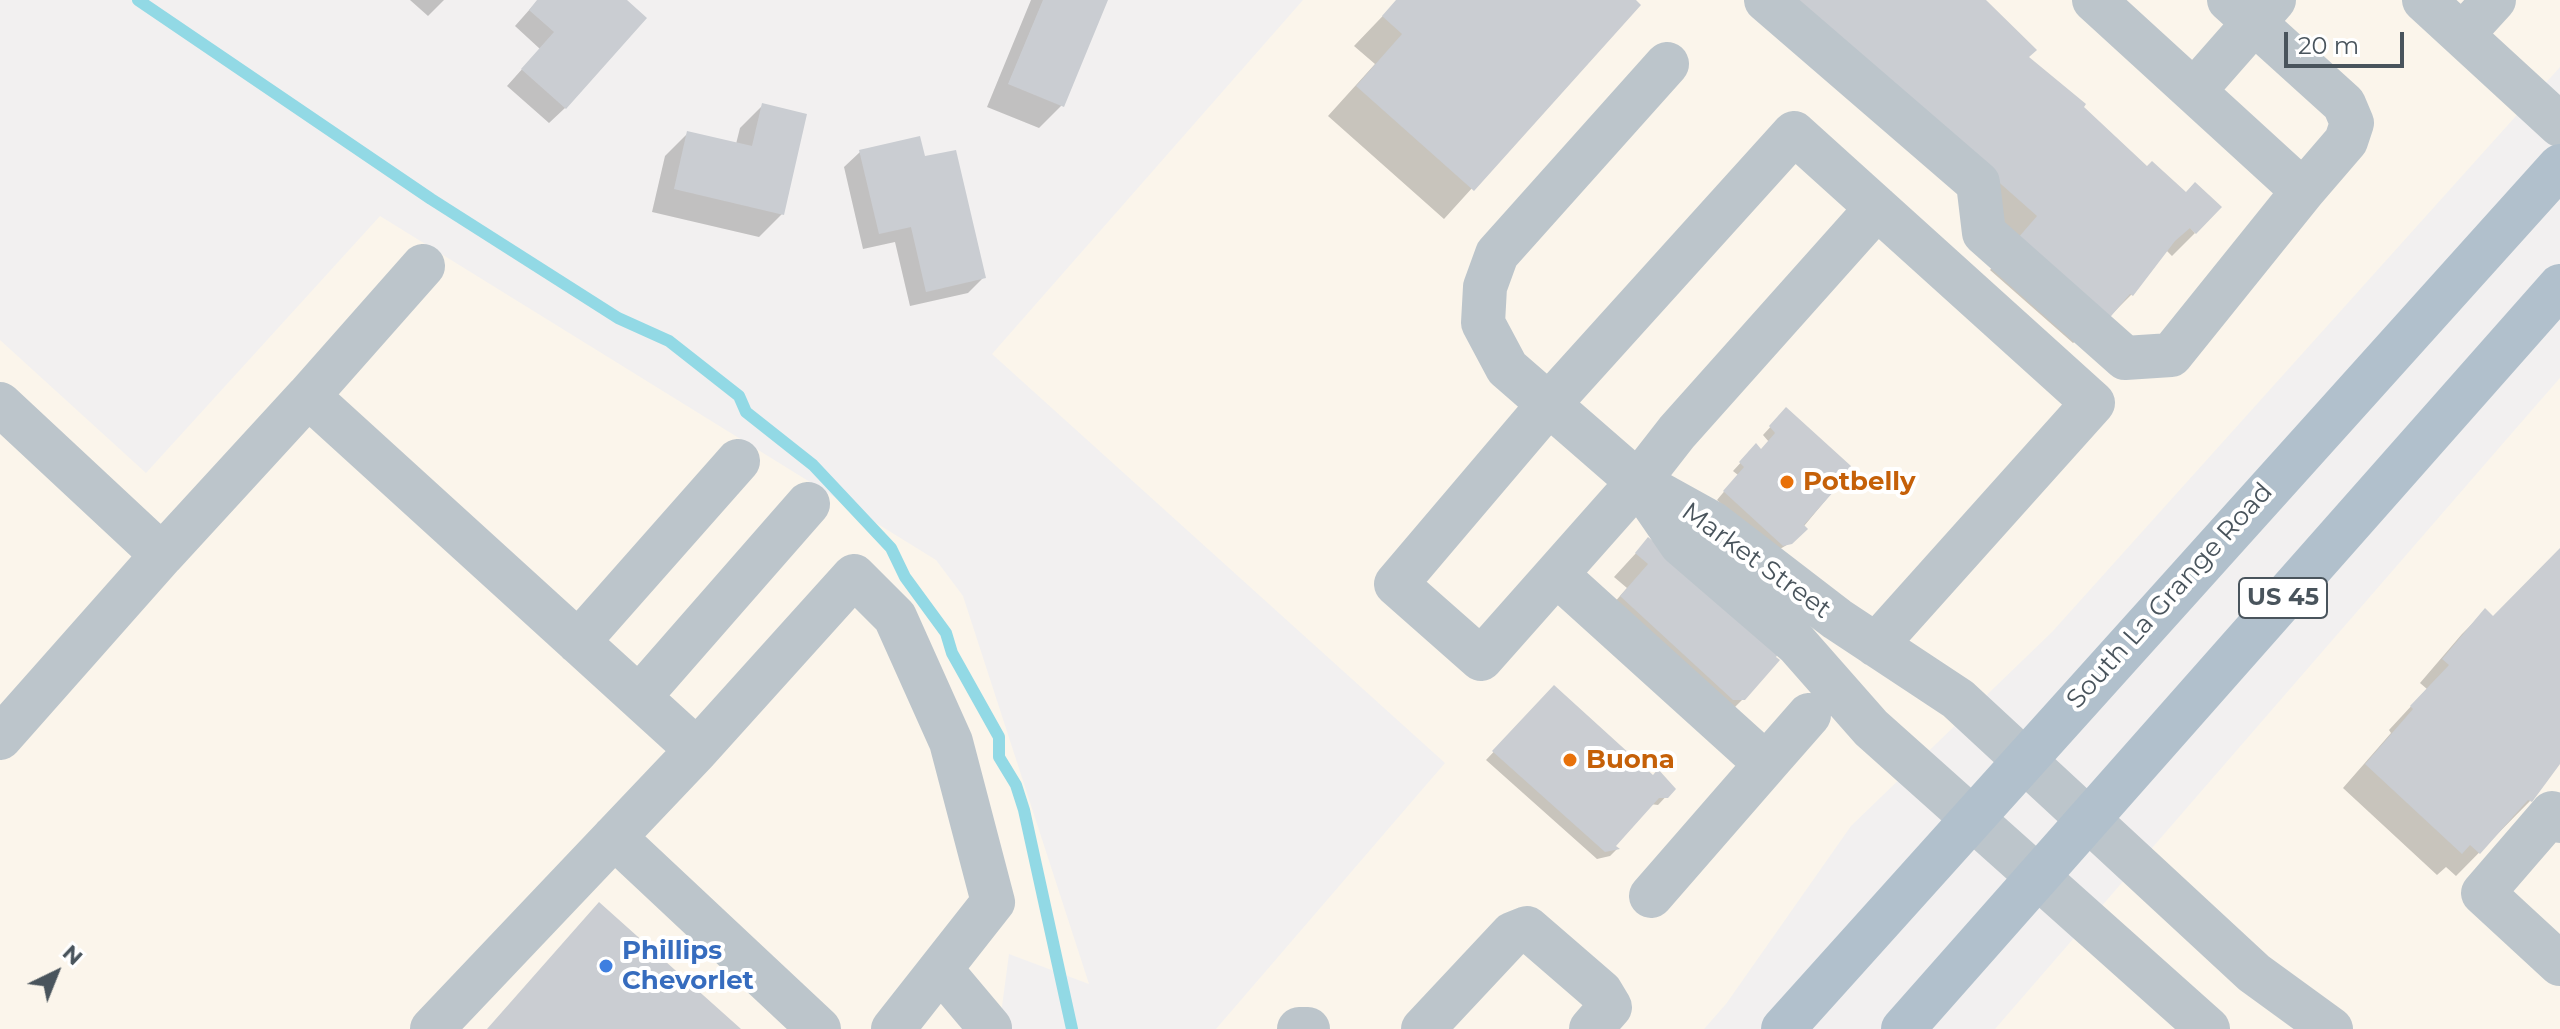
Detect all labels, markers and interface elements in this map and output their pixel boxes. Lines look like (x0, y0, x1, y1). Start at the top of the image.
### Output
scale bar (2288, 16, 2408, 66)
text: 20 m (2298, 31, 2359, 60)
place label: Potbelly (1803, 466, 1916, 498)
marker: Potbelly (1778, 473, 1796, 491)
street label: South La Grange Road (2060, 477, 2280, 715)
street label: Market Street (1675, 496, 1837, 626)
road number: US 45 (2239, 578, 2327, 618)
place label: Buona (1586, 744, 1675, 776)
marker: Buona (1561, 751, 1579, 769)
north arrow (16, 933, 96, 1013)
place label: Phillips Chevorlet (622, 935, 754, 996)
text: N (57, 939, 88, 971)
marker: Phillips Chevorlet (597, 957, 615, 975)

